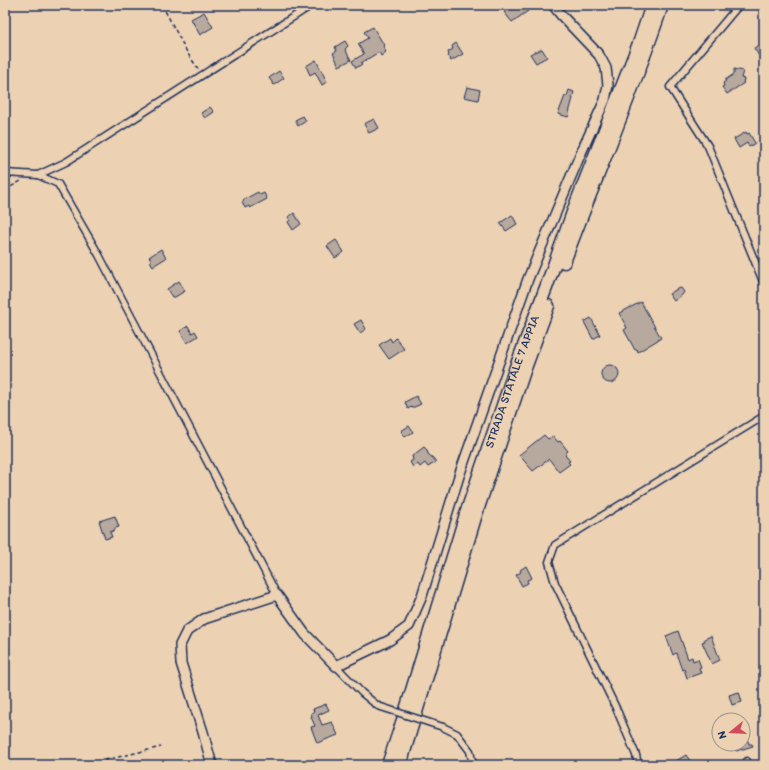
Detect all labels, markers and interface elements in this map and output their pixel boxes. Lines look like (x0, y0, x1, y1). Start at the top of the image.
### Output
street label: STRADA STATALE 7 APPIA (482, 313, 542, 450)
north arrow (711, 712, 751, 752)
text: N (715, 729, 729, 740)

